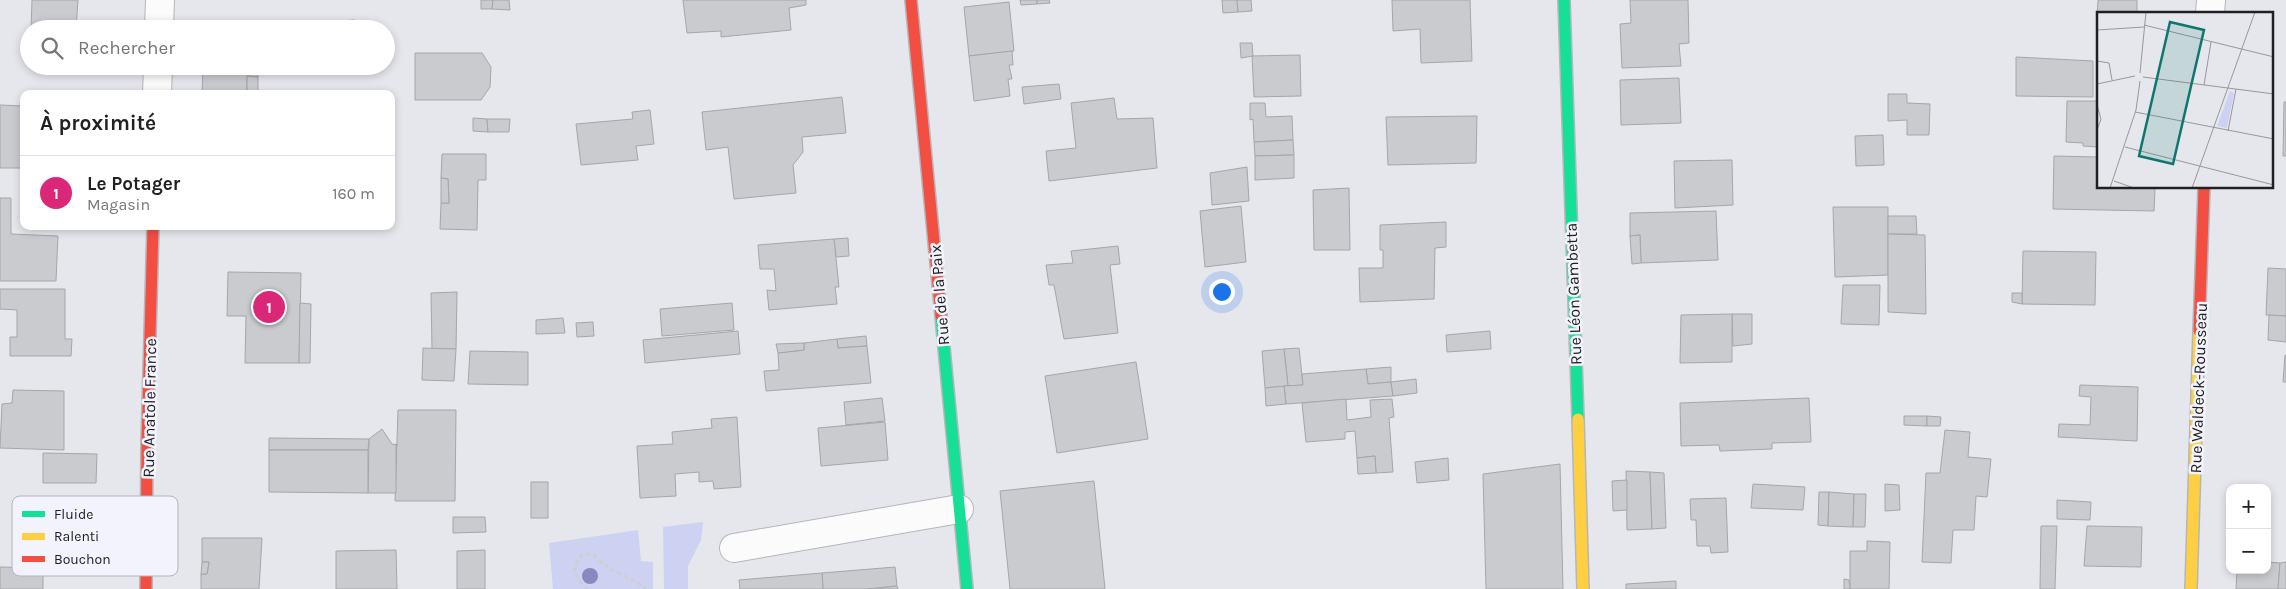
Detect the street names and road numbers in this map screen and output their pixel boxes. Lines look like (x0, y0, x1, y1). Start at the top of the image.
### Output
street label: Rue Léon Gambetta (1562, 223, 1585, 365)
street label: Rue de la Paix (926, 244, 953, 346)
street label: Rue Waldeck-Rousseau (2186, 302, 2211, 474)
street label: Rue Anatole France (139, 338, 160, 478)

